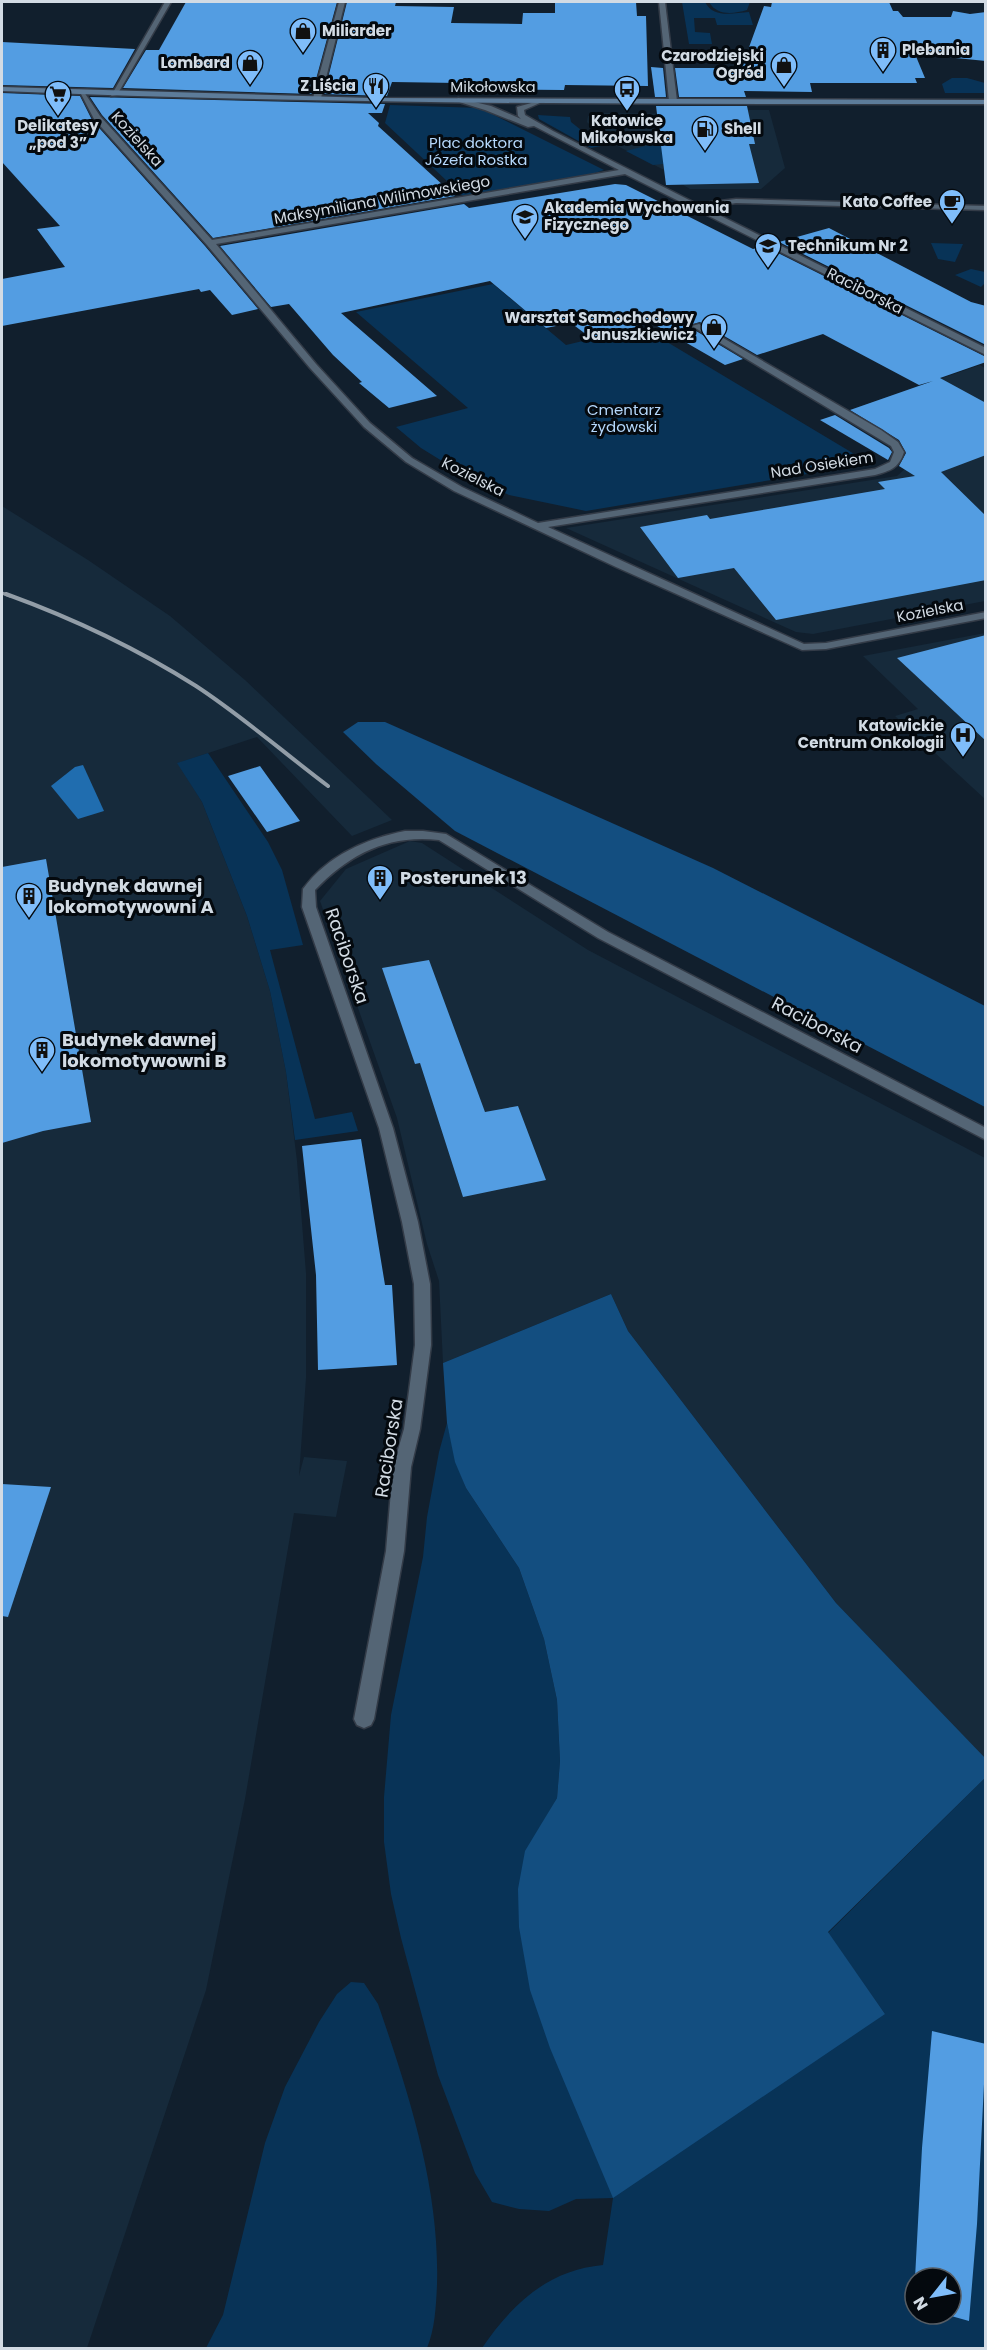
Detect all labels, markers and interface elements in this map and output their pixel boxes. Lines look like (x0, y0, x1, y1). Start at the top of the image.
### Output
shop icon: Miliarder (288, 16, 318, 54)
place label: Miliarder (322, 20, 392, 41)
building icon: Plebania (868, 35, 898, 73)
place label: Plebania (902, 39, 970, 60)
place label: Czarodziejski Ogród (661, 45, 764, 83)
shop icon: Lombard (235, 48, 265, 86)
shop icon: Czarodziejski Ogród (769, 50, 799, 88)
place label: Lombard (160, 52, 230, 73)
restaurant icon: Z Liścia (361, 71, 391, 109)
bus stop icon: Katowice Mikołowska (612, 74, 642, 112)
place label: Z Liścia (300, 75, 356, 96)
street label: Mikołowska (450, 76, 536, 97)
supermarket icon: Delikatesy „pod 3” (43, 79, 73, 117)
street label: Kozielska (107, 106, 168, 171)
place label: Katowice Mikołowska (581, 110, 673, 148)
fuel station icon: Shell (690, 114, 720, 152)
place label: Delikatesy „pod 3” (17, 115, 99, 153)
place label: Shell (724, 118, 761, 139)
park label: Plac doktora Józefa Rostka (425, 132, 527, 170)
street label: Maksymiliana Wilimowskiego (272, 170, 491, 229)
cafe icon: Kato Coffee (937, 187, 967, 225)
place label: Kato Coffee (842, 191, 932, 212)
place label: Akademia Wychowania Fizycznego (544, 197, 730, 235)
school or university icon: Akademia Wychowania Fizycznego (510, 202, 540, 240)
school or university icon: Technikum Nr 2 (753, 231, 783, 269)
place label: Technikum Nr 2 (788, 235, 908, 256)
street label: Raciborska (823, 262, 907, 319)
place label: Warsztat Samochodowy Januszkiewicz (504, 307, 695, 345)
shop icon: Warsztat Samochodowy Januszkiewicz (699, 312, 729, 350)
park label: Cmentarz żydowski (587, 399, 661, 437)
street label: Nad Osiekiem (769, 446, 875, 483)
street label: Kozielska (438, 452, 508, 501)
street label: Kozielska (895, 594, 965, 627)
place label: Katowickie Centrum Onkologii (798, 715, 944, 753)
hospital icon: Katowickie Centrum Onkologii (948, 720, 978, 758)
building icon: Posterunek 13 (365, 863, 395, 901)
place label: Posterunek 13 (400, 865, 527, 890)
place label: Budynek dawnej lokomotywowni A (48, 873, 214, 919)
building icon: Budynek dawnej lokomotywowni A (14, 881, 44, 919)
street label: Raciborska (319, 905, 376, 1007)
street label: Raciborska (767, 990, 867, 1059)
place label: Budynek dawnej lokomotywowni B (62, 1027, 226, 1073)
building icon: Budynek dawnej lokomotywowni B (27, 1035, 57, 1073)
street label: Raciborska (368, 1397, 409, 1499)
north arrow (903, 2266, 963, 2326)
text: N (908, 2292, 934, 2315)

